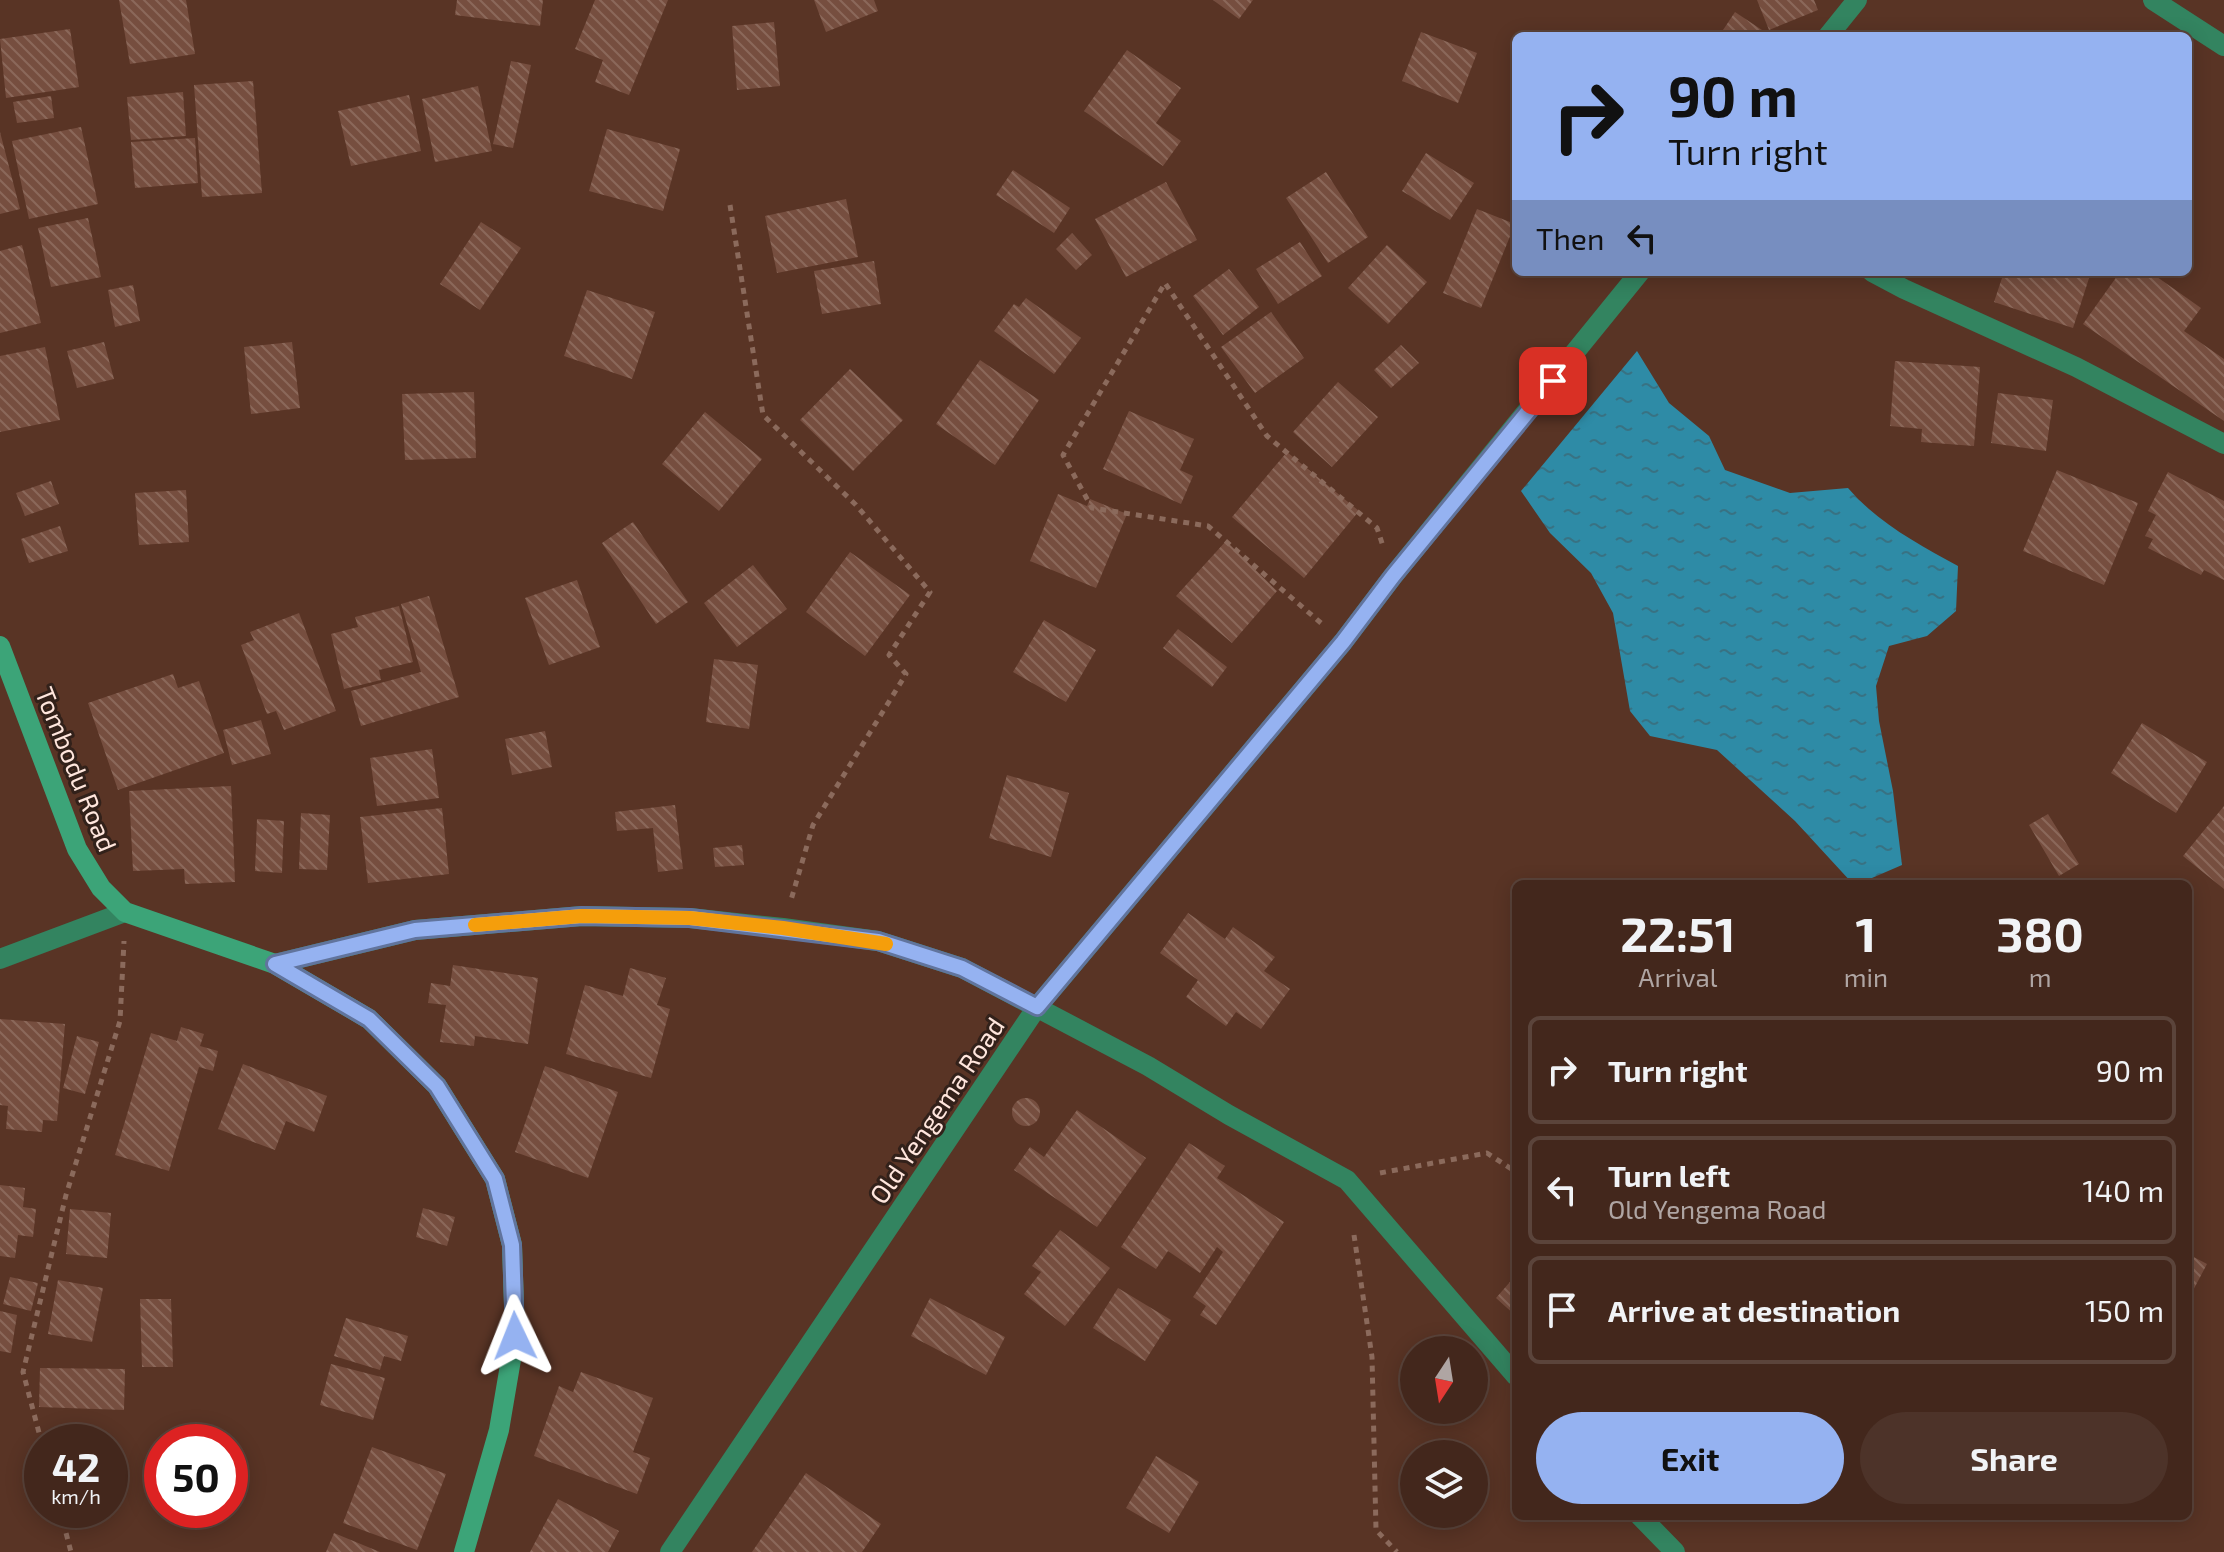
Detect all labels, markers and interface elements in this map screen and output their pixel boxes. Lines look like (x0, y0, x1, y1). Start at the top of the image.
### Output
text: 90 m (1668, 61, 1798, 128)
icon: right (1536, 64, 1640, 168)
text: Turn right (1668, 129, 1828, 172)
icon: left (1620, 216, 1664, 260)
text: Then (1536, 220, 1604, 256)
pin (1519, 347, 1587, 415)
icon: arrive (1531, 359, 1575, 403)
street label: Tombodu Road (30, 682, 124, 856)
text: 22:51 (1620, 904, 1736, 962)
text: 1 (1856, 904, 1876, 962)
text: 380 (1996, 904, 2084, 962)
text: Arrival (1638, 961, 1717, 992)
text: min (1844, 961, 1888, 992)
text: m (2029, 961, 2051, 992)
street label: Old Yengema Road (862, 1011, 1010, 1209)
icon: right (1540, 1048, 1584, 1092)
text: Turn right (1608, 1052, 1748, 1088)
text: 90 m (2096, 1052, 2164, 1088)
text: Turn left (1608, 1157, 1730, 1193)
icon: left (1540, 1168, 1584, 1212)
text: 140 m (2083, 1172, 2164, 1208)
text: Old Yengema Road (1608, 1193, 1826, 1224)
icon: arrive (1540, 1288, 1584, 1332)
text: Arrive at destination (1608, 1292, 1900, 1328)
text: 150 m (2085, 1292, 2164, 1328)
position arrow (473, 1294, 557, 1378)
north arrow (1400, 1336, 1488, 1424)
map controls (1400, 1336, 1488, 1528)
button: Exit (1536, 1412, 1844, 1504)
button: Share (1860, 1412, 2168, 1504)
speed limit sign: 50 (144, 1424, 248, 1528)
button: layers (1400, 1440, 1488, 1528)
text: 42 (52, 1442, 100, 1490)
text: km/h (51, 1484, 101, 1508)

